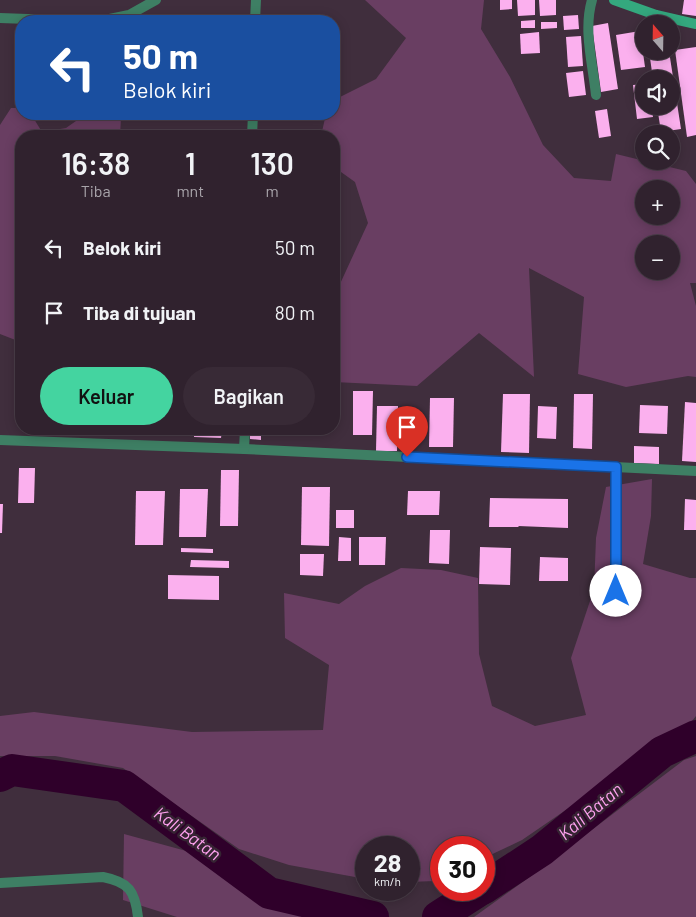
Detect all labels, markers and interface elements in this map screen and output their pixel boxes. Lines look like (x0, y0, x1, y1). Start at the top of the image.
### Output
north arrow (635, 15, 680, 60)
map controls (635, 15, 680, 280)
text: 50 m (123, 34, 198, 76)
icon: left (40, 35, 105, 100)
button: sound (635, 70, 680, 115)
text: Belok kiri (123, 76, 211, 102)
button: search (635, 125, 680, 170)
text: 16:38 (61, 145, 130, 181)
text: 1 (185, 145, 196, 181)
text: 130 (250, 145, 294, 181)
button: + (635, 180, 680, 225)
text: Tiba (81, 181, 111, 200)
text: mnt (176, 181, 204, 200)
text: m (265, 181, 279, 200)
icon: left (40, 234, 68, 262)
button: − (635, 235, 680, 280)
text: Belok kiri (83, 236, 161, 259)
text: 50 m (275, 236, 315, 259)
icon: arrive (40, 299, 68, 327)
text: Tiba di tujuan (83, 301, 196, 324)
text: 80 m (275, 301, 315, 324)
button: Keluar (40, 367, 173, 425)
button: Bagikan (183, 367, 315, 425)
pin (386, 406, 428, 457)
icon: arrive (393, 413, 421, 441)
position arrow (589, 564, 641, 616)
water label: Kali Batan (553, 778, 627, 844)
water label: Kali Batan (150, 801, 226, 865)
speed limit sign: 30 (430, 836, 495, 901)
text: 28 (374, 847, 401, 877)
text: km/h (374, 874, 401, 888)

